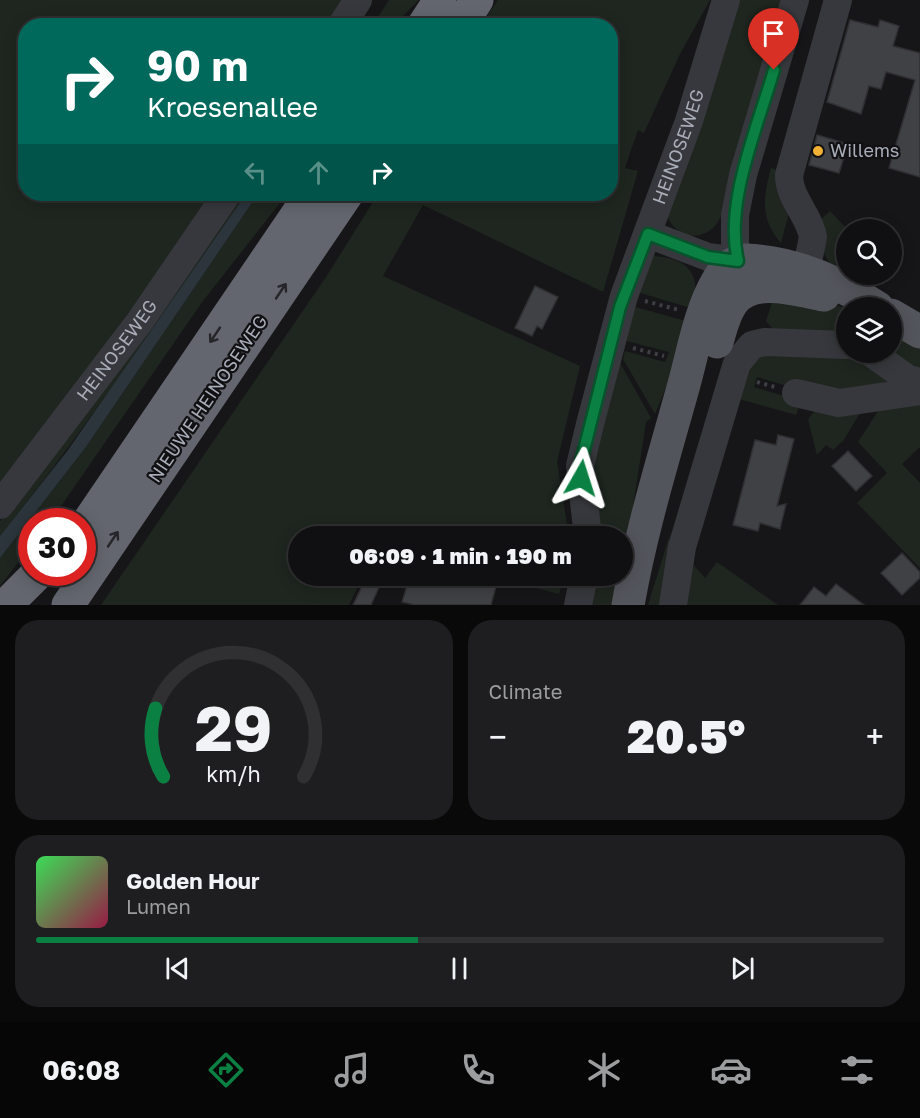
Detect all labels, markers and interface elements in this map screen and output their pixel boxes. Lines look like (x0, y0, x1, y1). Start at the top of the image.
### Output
pin (748, 8, 799, 70)
icon: arrive (757, 17, 790, 50)
text: 90 m (147, 40, 248, 90)
icon: right (48, 42, 126, 120)
street label: HEINOSEWEG (647, 86, 708, 207)
text: Kroesenallee (147, 91, 318, 123)
place label: Willems (830, 139, 899, 161)
marker: Willems (811, 144, 825, 158)
icon: left (239, 156, 272, 189)
icon: ahead (302, 156, 335, 189)
icon: right (365, 156, 398, 189)
map controls (836, 219, 902, 363)
button: search (836, 219, 902, 285)
one-way arrow (276, 283, 288, 300)
street label: HEINOSEWEG (71, 295, 161, 405)
button: layers (836, 297, 902, 363)
street label: NIEUWE HEINOSEWEG (143, 311, 271, 486)
one-way arrow (209, 326, 221, 343)
position arrow (549, 446, 613, 510)
speed limit sign: 30 (18, 508, 96, 586)
one-way arrow (107, 532, 119, 548)
text: 06:09 · 1 min · 190 m (349, 542, 572, 569)
text: Climate (489, 679, 562, 703)
text: 29 (195, 690, 273, 765)
text: 20.5° (627, 709, 745, 763)
text: − (489, 717, 507, 756)
text: + (866, 717, 884, 756)
text: km/h (206, 761, 261, 787)
text: Golden Hour (126, 867, 260, 894)
text: Lumen (126, 894, 191, 918)
icon: previous (161, 952, 194, 985)
icon: pause (443, 952, 476, 985)
icon: next (726, 952, 759, 985)
icon: directions (205, 1049, 247, 1091)
icon: music (331, 1049, 373, 1091)
icon: phone (457, 1049, 499, 1091)
icon: climate (583, 1049, 625, 1091)
icon: car (710, 1049, 752, 1091)
icon: filters (836, 1049, 878, 1091)
text: 06:08 (42, 1054, 120, 1086)

